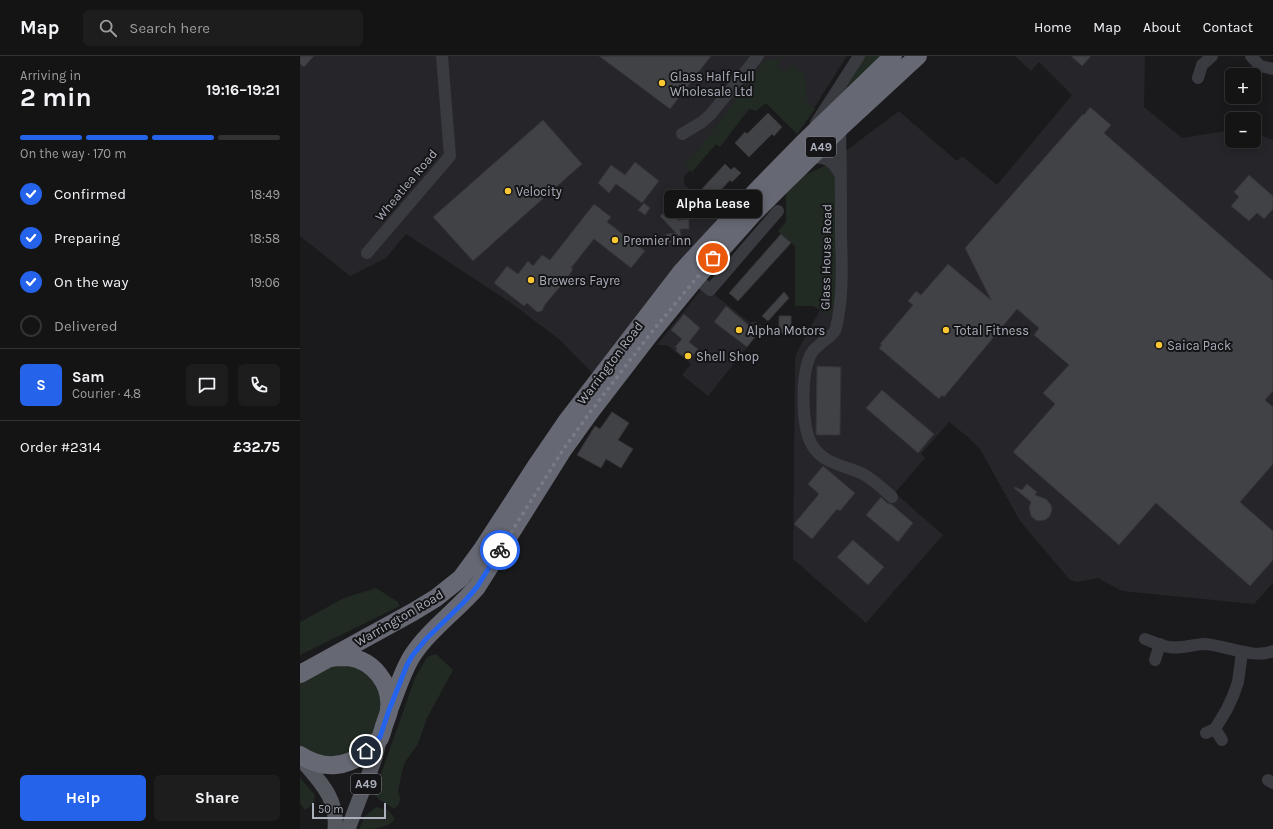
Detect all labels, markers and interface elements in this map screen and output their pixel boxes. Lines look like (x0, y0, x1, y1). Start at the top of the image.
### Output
search box (83, 10, 363, 46)
text: Map (20, 17, 59, 39)
icon: search (97, 17, 119, 39)
text: Search here (129, 19, 210, 37)
text: Home (1034, 19, 1071, 36)
text: Map (1093, 19, 1121, 36)
text: About (1143, 19, 1181, 36)
text: Contact (1203, 19, 1253, 36)
text: Arriving in (20, 68, 81, 83)
map controls (1225, 68, 1261, 148)
button: + (1225, 68, 1261, 104)
place label: Glass Half Full Wholesale Ltd (670, 69, 755, 99)
marker: Glass Half Full Wholesale Ltd (657, 78, 667, 88)
text: 19:16–19:21 (206, 81, 280, 99)
text: 2 min (20, 82, 92, 113)
button: − (1225, 112, 1261, 148)
road number: A49 (806, 137, 836, 157)
text: On the way · 170 m (20, 146, 126, 161)
street label: Wheatlea Road (372, 146, 440, 224)
icon: check (20, 183, 42, 205)
place label: Velocity (516, 184, 562, 199)
text: Confirmed (54, 185, 126, 203)
marker: Velocity (503, 186, 513, 196)
text: 18:49 (250, 187, 280, 202)
callout: Alpha Lease (664, 190, 762, 218)
text: Alpha Lease (676, 196, 750, 211)
street label: Glass House Road (818, 204, 834, 310)
icon: check (20, 227, 42, 249)
text: Preparing (54, 229, 120, 247)
text: 18:58 (249, 231, 280, 246)
place label: Premier Inn (623, 233, 691, 248)
marker: Premier Inn (610, 235, 620, 245)
pin (696, 241, 730, 275)
icon: bag (702, 247, 724, 269)
icon: check (20, 271, 42, 293)
text: On the way (54, 273, 128, 291)
place label: Brewers Fayre (539, 273, 621, 288)
text: 19:06 (250, 275, 280, 290)
marker: Brewers Fayre (526, 275, 536, 285)
text: Delivered (54, 317, 118, 335)
street label: Warrington Road (574, 319, 646, 407)
place label: Alpha Motors (747, 323, 826, 338)
place label: Total Fitness (954, 323, 1029, 338)
marker: Alpha Motors (734, 325, 744, 335)
marker: Total Fitness (941, 325, 951, 335)
place label: Saica Pack (1167, 338, 1231, 353)
marker: Saica Pack (1154, 340, 1164, 350)
place label: Shell Shop (696, 349, 759, 364)
marker: Shell Shop (683, 351, 693, 361)
button: chat (186, 364, 228, 406)
button: phone (238, 364, 280, 406)
text: Sam (72, 368, 105, 386)
text: S (36, 376, 46, 394)
text: Courier · 4.8 (72, 386, 141, 401)
text: Order #2314 (20, 438, 101, 456)
text: £32.75 (233, 438, 280, 456)
courier (480, 530, 520, 570)
icon: bike (489, 539, 511, 561)
street label: Warrington Road (352, 587, 446, 649)
pin (349, 734, 383, 768)
icon: home (355, 740, 377, 762)
road number: A49 (351, 774, 381, 794)
button: Help (20, 775, 146, 821)
button: Share (154, 775, 280, 821)
scale bar (312, 801, 386, 820)
text: 50 m (318, 803, 344, 816)

